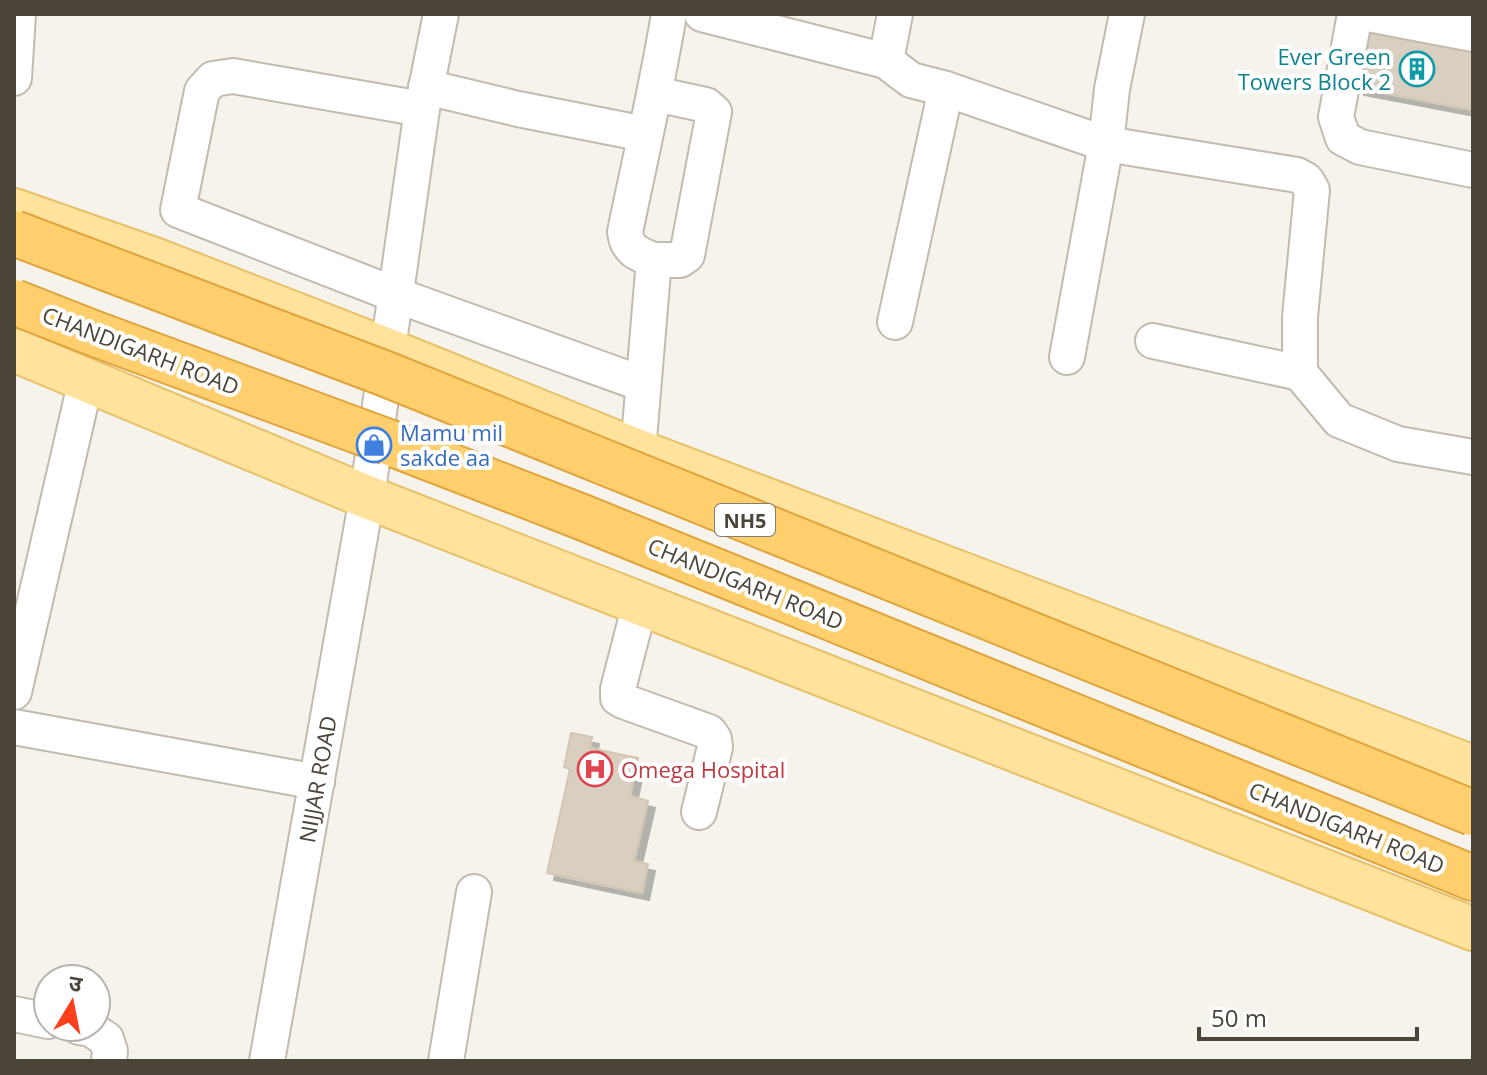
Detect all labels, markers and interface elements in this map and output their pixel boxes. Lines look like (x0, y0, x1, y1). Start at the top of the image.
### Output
place label: Ever Green Towers Block 2 (1238, 41, 1391, 96)
building icon: Ever Green Towers Block 2 (1398, 50, 1436, 88)
street label: CHANDIGARH ROAD (38, 299, 244, 401)
place label: Mamu mil sakde aa (400, 417, 503, 472)
shop icon: Mamu mil sakde aa (355, 426, 393, 464)
road number: NH5 (715, 504, 775, 536)
street label: CHANDIGARH ROAD (644, 530, 848, 636)
street label: NIJJAR ROAD (291, 713, 343, 845)
hospital icon: Omega Hospital (576, 750, 614, 788)
place label: Omega Hospital (621, 754, 785, 784)
street label: CHANDIGARH ROAD (1245, 774, 1449, 880)
north arrow (32, 963, 112, 1043)
text: उ (67, 966, 86, 998)
scale bar (1199, 991, 1417, 1041)
text: 50 m (1211, 1001, 1267, 1034)

